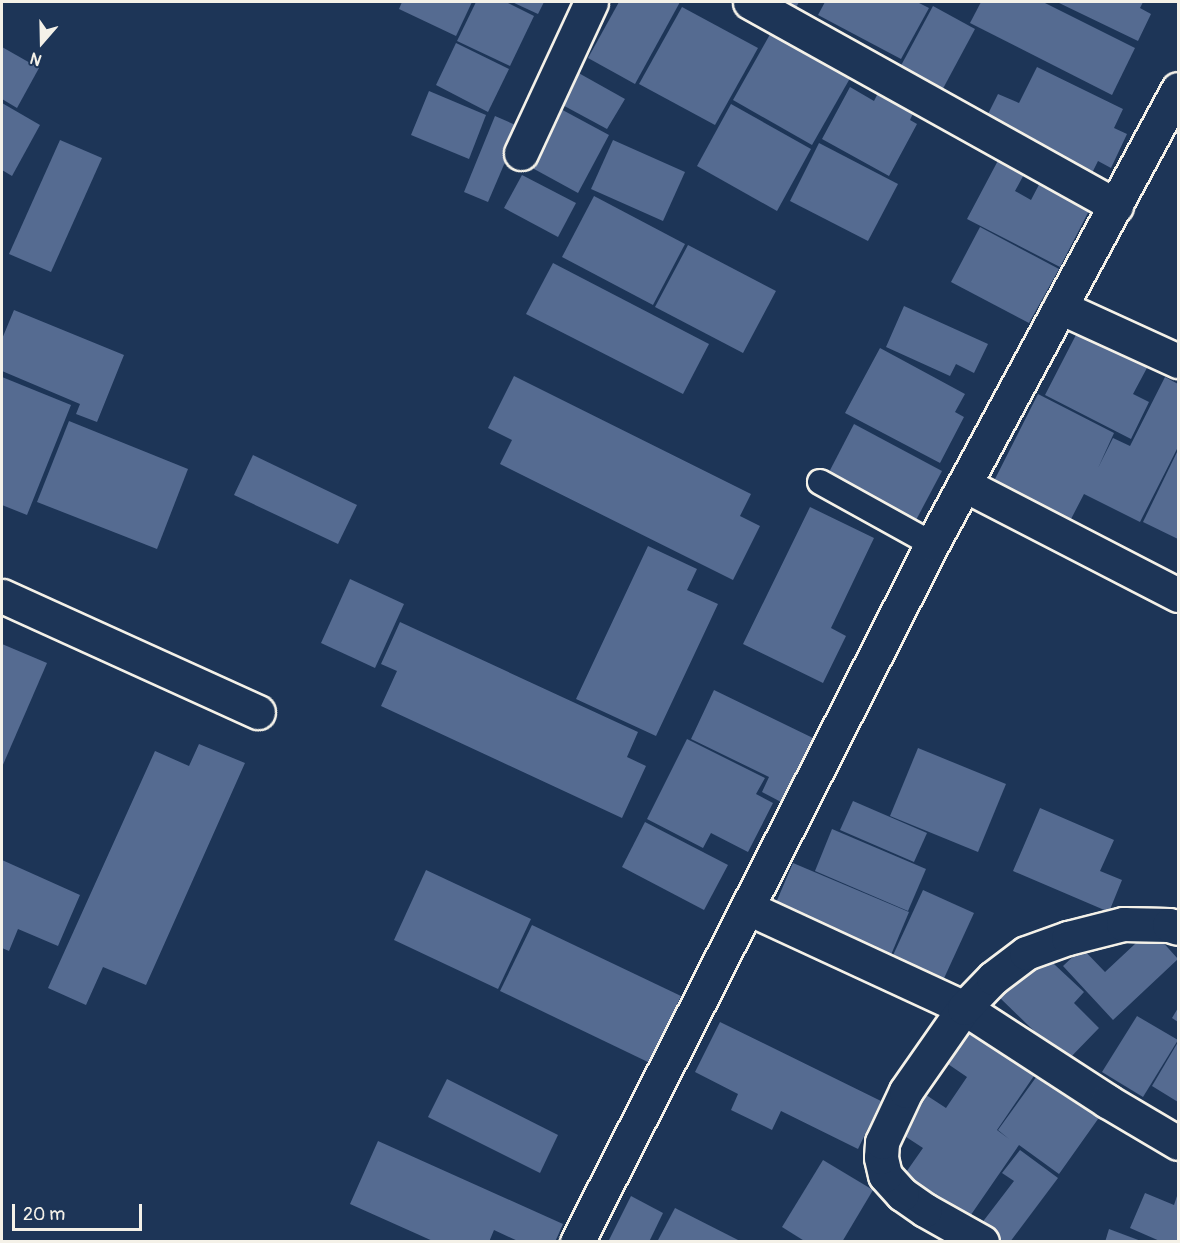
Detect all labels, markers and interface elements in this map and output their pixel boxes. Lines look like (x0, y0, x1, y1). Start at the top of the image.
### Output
north arrow (12, 12, 72, 72)
text: N (27, 48, 44, 70)
scale bar (15, 1192, 146, 1230)
text: 20 m (23, 1203, 65, 1226)

